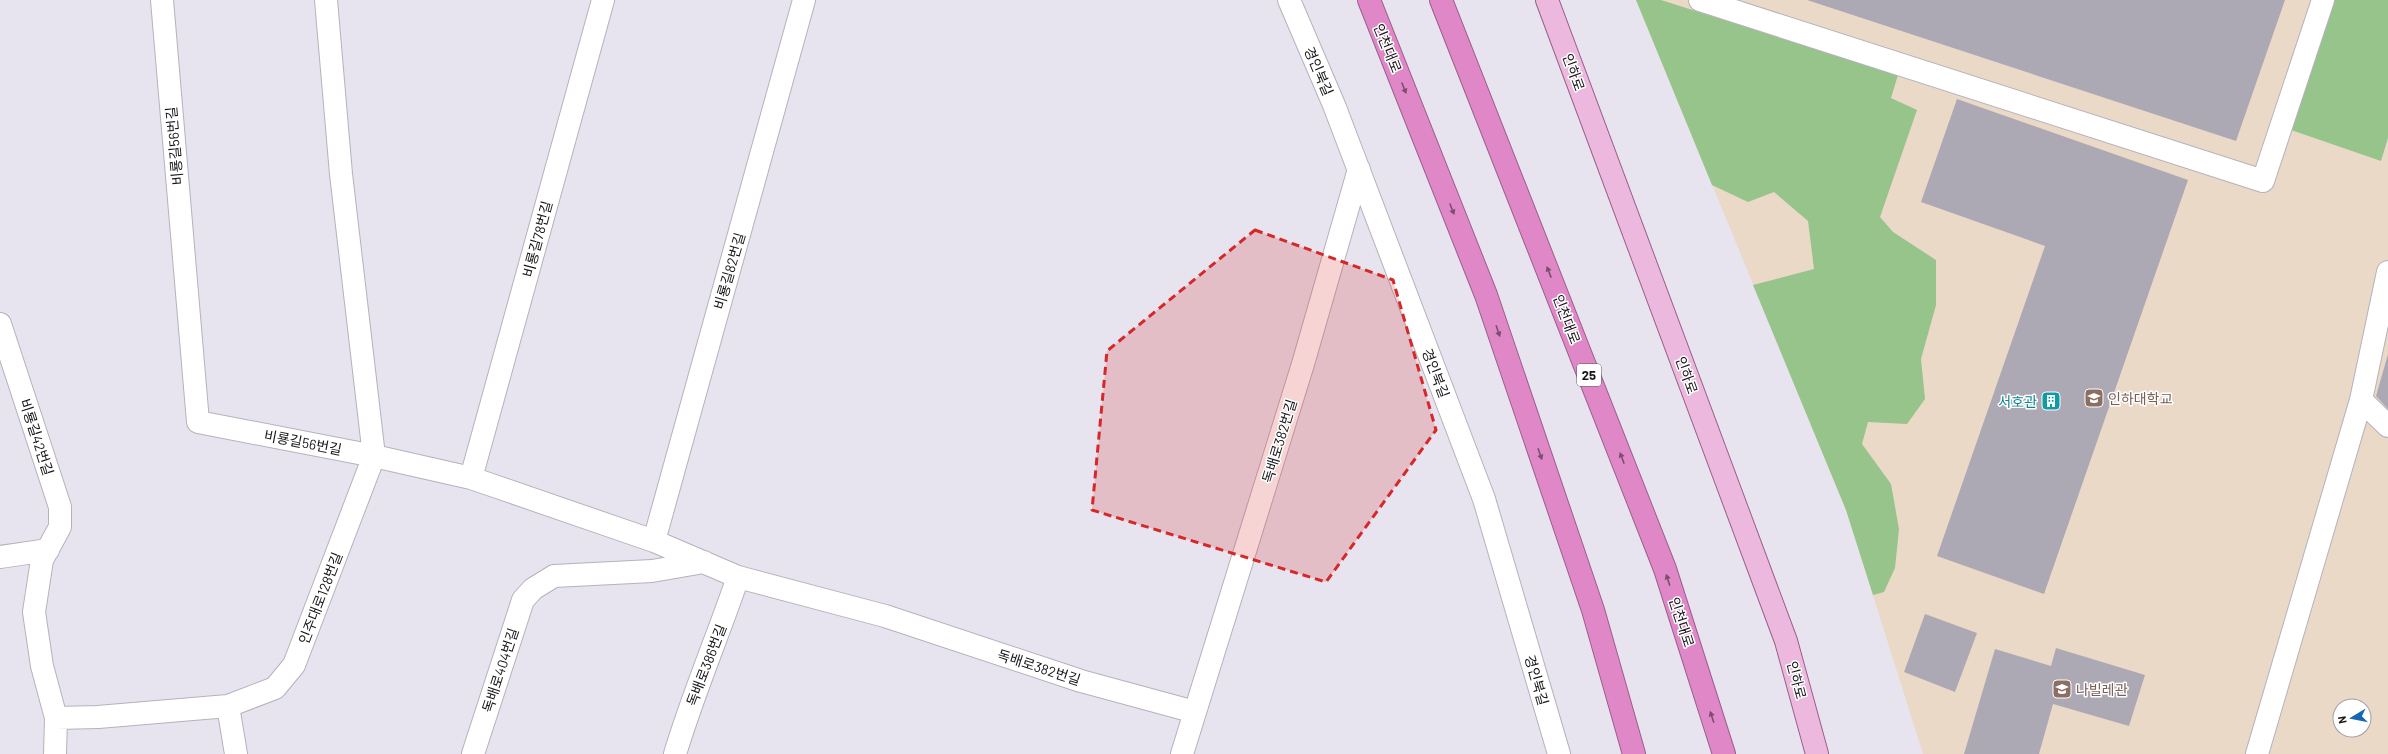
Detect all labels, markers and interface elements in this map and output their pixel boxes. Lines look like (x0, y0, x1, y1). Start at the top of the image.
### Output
street label: 인천대로 (1370, 21, 1406, 75)
street label: 경인북길 (1301, 44, 1337, 98)
street label: 인하로 (1559, 51, 1589, 93)
one-way arrow (1401, 83, 1407, 95)
street label: 비룡길56번길 (162, 106, 186, 186)
street label: 비룡길78번길 (519, 199, 555, 279)
one-way arrow (1449, 204, 1455, 216)
street label: 비룡길82번길 (710, 231, 748, 311)
one-way arrow (1546, 266, 1552, 278)
street label: 인천대로 (1550, 292, 1584, 346)
one-way arrow (1495, 325, 1501, 337)
street label: 경인북길 (1419, 346, 1453, 400)
street label: 인하로 (1672, 354, 1702, 396)
road number: 25 (1577, 364, 1601, 386)
school or university icon: 인하대학교 (2083, 387, 2105, 409)
building icon: 서호관 (2040, 390, 2062, 412)
place label: 인하대학교 (2108, 390, 2173, 407)
place label: 서호관 (1998, 393, 2037, 410)
street label: 비룡길42번길 (17, 397, 57, 477)
street label: 독배로382번길 (1258, 397, 1300, 485)
street label: 비룡길56번길 (263, 426, 343, 458)
one-way arrow (1537, 448, 1543, 460)
one-way arrow (1618, 452, 1624, 464)
street label: 인주대로128번길 (295, 550, 345, 646)
one-way arrow (1665, 573, 1671, 585)
street label: 인천대로 (1666, 595, 1698, 649)
street label: 독배로386번길 (683, 622, 729, 708)
street label: 독배로404번길 (478, 626, 522, 714)
street label: 독배로382번길 (995, 646, 1083, 688)
street label: 경인북길 (1522, 653, 1552, 707)
street label: 인하로 (1784, 659, 1810, 701)
school or university icon: 나빌레관 (2051, 678, 2073, 700)
place label: 나빌레관 (2076, 681, 2128, 698)
north arrow (2332, 698, 2372, 738)
one-way arrow (1709, 711, 1715, 723)
text: N (2335, 715, 2349, 725)

